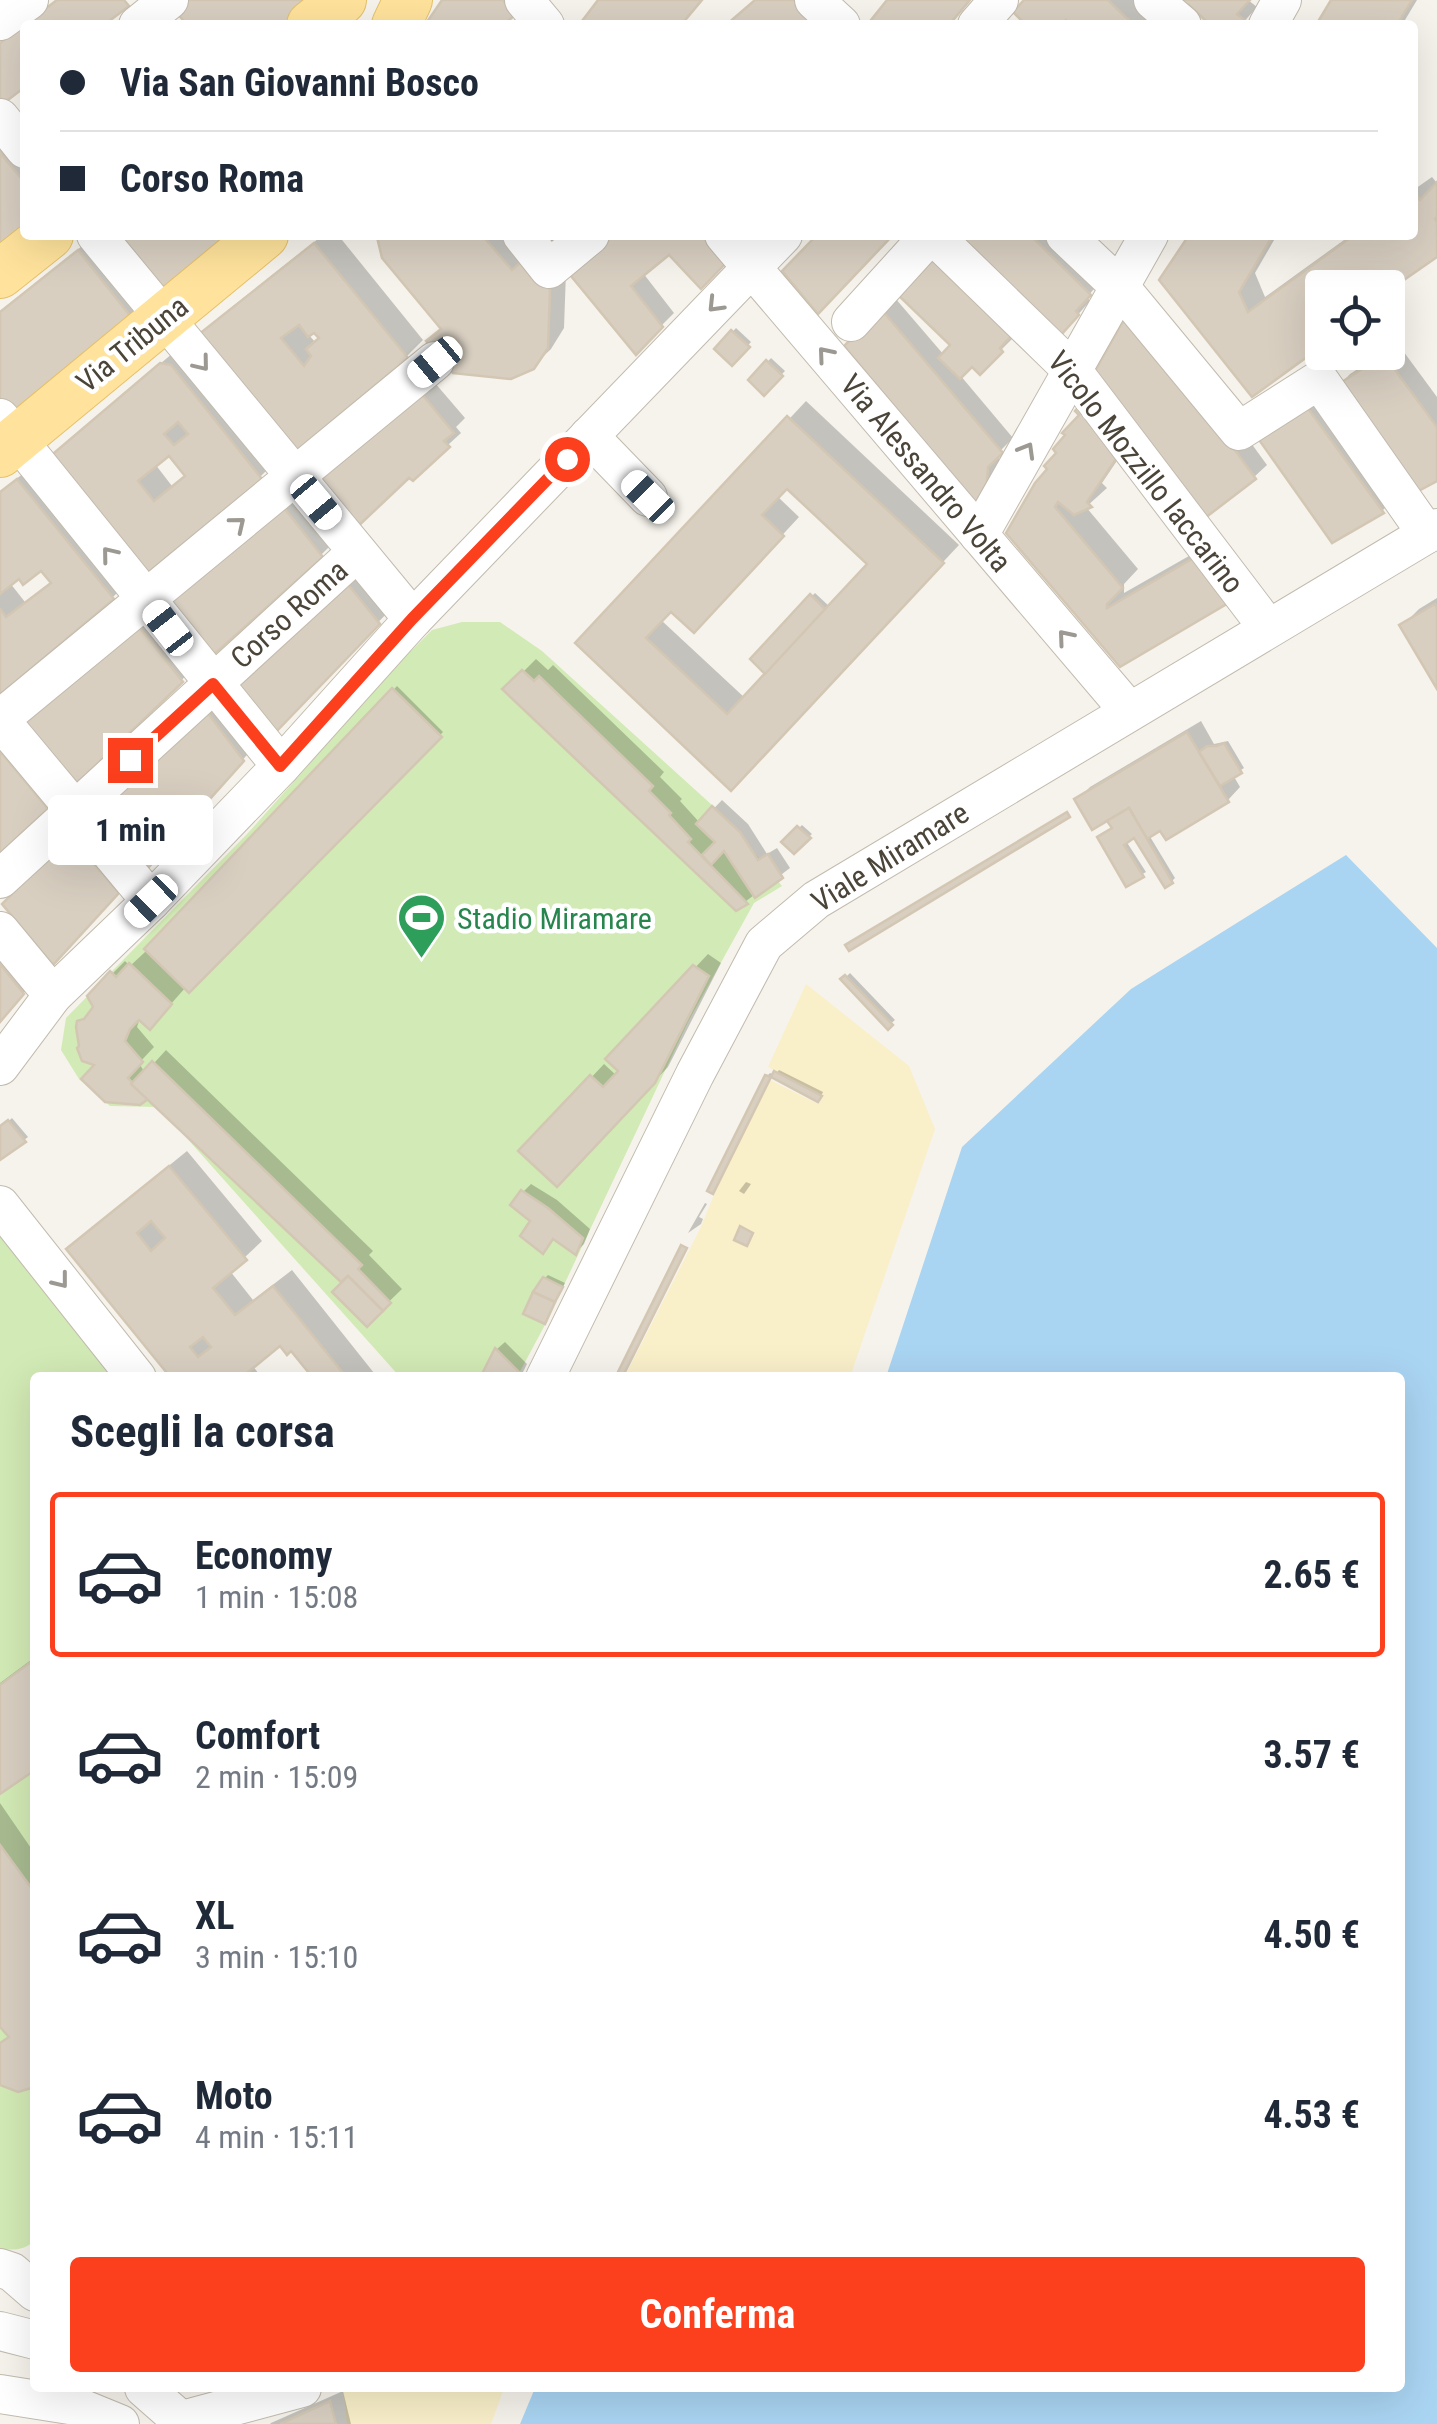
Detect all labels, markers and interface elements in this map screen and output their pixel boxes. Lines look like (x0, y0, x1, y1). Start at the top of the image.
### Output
text: Via San Giovanni Bosco (120, 61, 479, 105)
text: Corso Roma (120, 157, 304, 201)
map controls (1305, 270, 1405, 370)
button: locate (1305, 270, 1405, 370)
street label: Via Tribuna (69, 289, 195, 399)
one-way arrow (709, 294, 727, 312)
car (402, 331, 468, 393)
street label: Vicolo Mozzillo Iaccarino (1041, 344, 1251, 600)
one-way arrow (818, 347, 836, 366)
one-way arrow (191, 353, 209, 371)
street label: Via Alessandro Volta (833, 367, 1019, 579)
route start (545, 437, 590, 482)
one-way arrow (1015, 443, 1034, 461)
car (616, 465, 680, 529)
car (285, 469, 347, 535)
one-way arrow (226, 518, 244, 536)
one-way arrow (103, 548, 121, 566)
street label: Corso Roma (223, 553, 355, 675)
car (138, 595, 198, 661)
one-way arrow (1059, 630, 1077, 648)
route end (108, 738, 153, 783)
callout: 1 min (48, 795, 212, 865)
street label: Viale Miramare (805, 795, 975, 919)
text: 1 min (95, 811, 166, 849)
car (119, 869, 183, 933)
sports icon: Stadio Miramare (396, 892, 448, 960)
place label: Stadio Miramare (457, 901, 652, 936)
one-way arrow (49, 1270, 67, 1288)
text: Scegli la corsa (70, 1405, 335, 1458)
icon: car (75, 1530, 165, 1620)
text: Economy (195, 1534, 332, 1578)
text: 2.65 € (1263, 1553, 1360, 1597)
text: 1 min · 15:08 (195, 1578, 358, 1616)
icon: car (75, 1710, 165, 1800)
text: Comfort (195, 1714, 320, 1758)
text: 3.57 € (1263, 1733, 1360, 1777)
text: 2 min · 15:09 (195, 1758, 358, 1796)
icon: car (75, 1890, 165, 1980)
text: XL (195, 1894, 234, 1938)
text: 4.50 € (1263, 1913, 1360, 1957)
text: 3 min · 15:10 (195, 1938, 358, 1976)
icon: car (75, 2070, 165, 2160)
text: Moto (195, 2074, 273, 2118)
text: 4.53 € (1263, 2093, 1360, 2137)
text: 4 min · 15:11 (195, 2118, 358, 2156)
button: Conferma (70, 2257, 1365, 2372)

